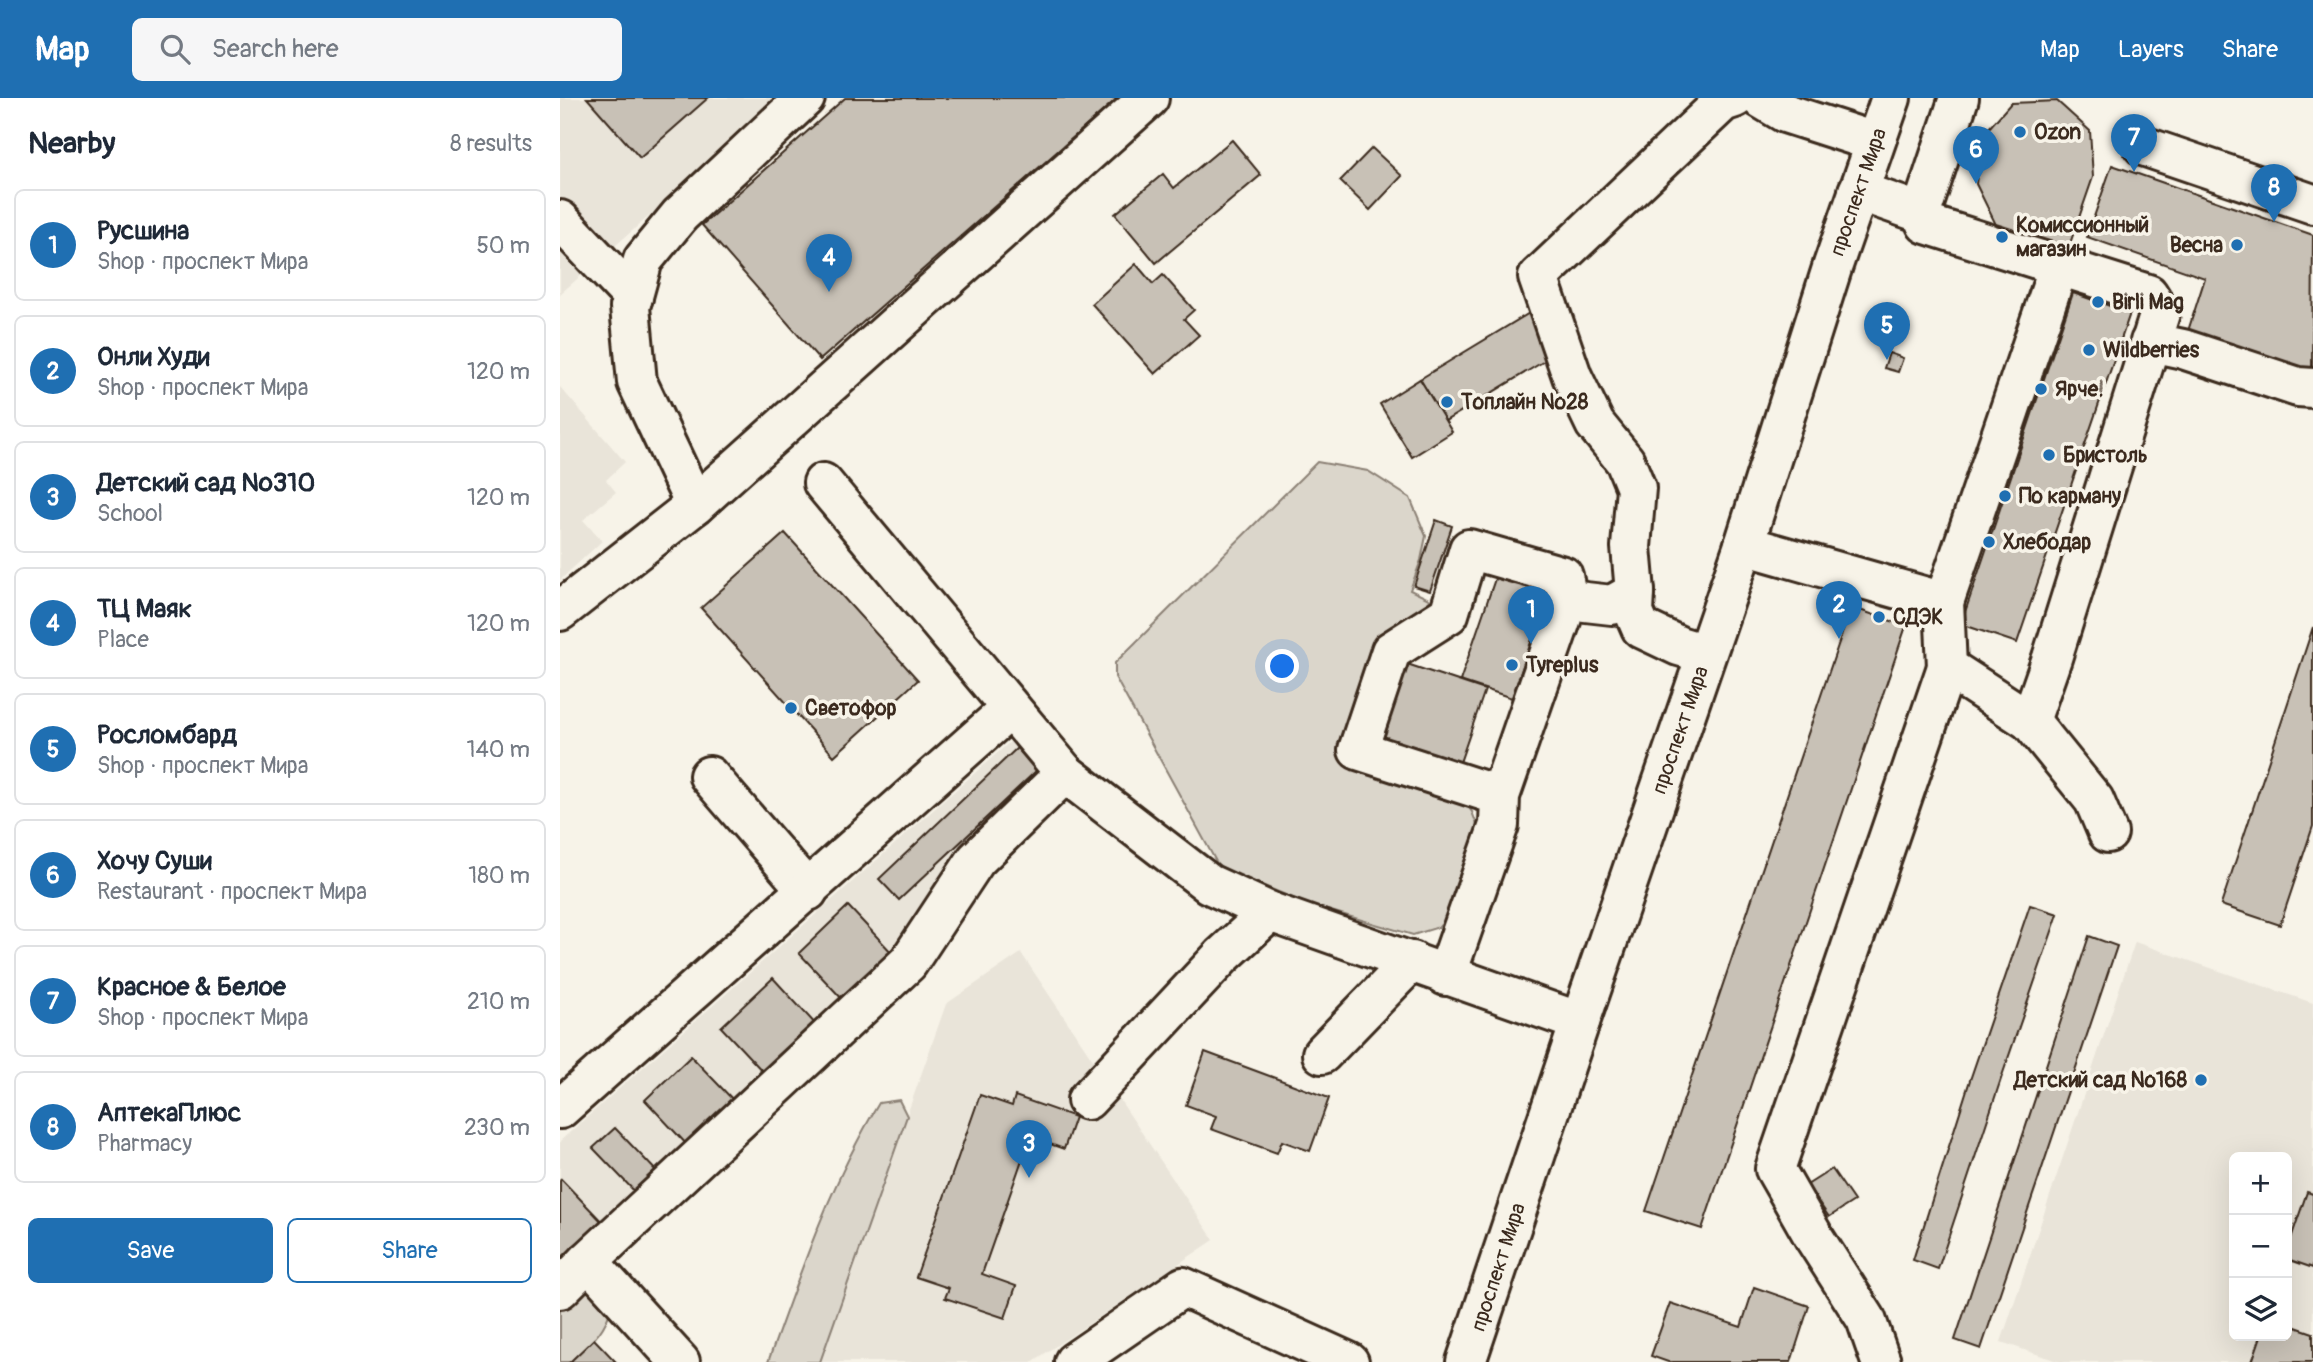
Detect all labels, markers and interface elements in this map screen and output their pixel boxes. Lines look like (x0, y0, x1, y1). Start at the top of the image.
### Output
search box (132, 18, 622, 81)
text: Map (35, 29, 90, 70)
icon: search (156, 30, 194, 68)
text: Search here (212, 33, 339, 65)
text: Map (2040, 35, 2080, 64)
text: Layers (2118, 35, 2184, 64)
text: Share (2222, 35, 2278, 64)
pin: 7 (2111, 114, 2157, 172)
place label: Ozon (2034, 119, 2081, 146)
marker: Ozon (2012, 124, 2028, 140)
text: Nearby (28, 125, 115, 162)
street label: проспект Мира (1824, 125, 1893, 260)
pin: 6 (1953, 126, 1999, 184)
text: 8 results (450, 129, 532, 158)
pin: 8 (2251, 164, 2297, 222)
place label: Комиссионный магазин (2016, 212, 2149, 263)
text: Русшина (97, 215, 189, 247)
marker: Комиссионный магазин (1994, 229, 2010, 245)
text: 1 (49, 231, 58, 260)
text: 50 m (476, 231, 530, 260)
place label: Весна (2170, 232, 2223, 259)
pin: 4 (806, 234, 852, 292)
marker: Весна (2229, 237, 2245, 253)
text: Shop · проспект Мира (97, 247, 308, 276)
place label: Birli Mag (2112, 289, 2184, 316)
marker: Birli Mag (2090, 294, 2106, 310)
pin: 5 (1864, 302, 1910, 360)
place label: Wildberries (2103, 337, 2200, 364)
text: Онли Худи (97, 341, 210, 373)
marker: Wildberries (2081, 342, 2097, 358)
text: 2 (47, 357, 59, 386)
text: 120 m (467, 357, 530, 386)
text: Shop · проспект Мира (97, 373, 308, 402)
place label: Ярче! (2055, 376, 2104, 403)
marker: Ярче! (2033, 381, 2049, 397)
place label: Топлайн №28 (1460, 389, 1589, 416)
marker: Топлайн №28 (1439, 394, 1455, 410)
place label: Бристоль (2063, 442, 2148, 469)
marker: Бристоль (2041, 447, 2057, 463)
text: Детский сад №310 (97, 467, 315, 499)
text: 3 (47, 483, 59, 512)
text: 120 m (467, 483, 530, 512)
place label: По карману (2019, 483, 2121, 510)
marker: По карману (1997, 488, 2013, 504)
text: School (97, 499, 163, 528)
place label: Хлебодар (2003, 529, 2091, 556)
marker: Хлебодар (1981, 534, 1997, 550)
pin: 2 (1816, 581, 1862, 639)
pin: 1 (1508, 586, 1554, 644)
text: ТЦ Маяк (97, 593, 192, 625)
place label: СДЭК (1893, 604, 1943, 631)
text: 4 (46, 609, 60, 638)
text: 120 m (467, 609, 530, 638)
marker: СДЭК (1871, 609, 1887, 625)
text: Place (97, 625, 149, 654)
your location (1265, 649, 1299, 683)
place label: Tyreplus (1525, 652, 1599, 679)
marker: Tyreplus (1504, 657, 1520, 673)
street label: проспект Мира (1646, 663, 1715, 798)
place label: Светофор (805, 695, 897, 722)
marker: Светофор (783, 700, 799, 716)
text: Росломбард (97, 719, 237, 751)
text: 5 (47, 735, 59, 764)
text: 140 m (467, 735, 530, 764)
text: Shop · проспект Мира (97, 751, 308, 780)
text: Хочу Суши (97, 845, 212, 877)
text: 6 (46, 861, 60, 890)
text: 180 m (468, 861, 530, 890)
text: Restaurant · проспект Мира (97, 877, 367, 906)
text: Красное & Белое (97, 971, 286, 1003)
text: 7 (47, 987, 59, 1016)
text: 210 m (467, 987, 530, 1016)
text: Shop · проспект Мира (97, 1003, 308, 1032)
place label: Детский сад №168 (2012, 1067, 2187, 1094)
marker: Детский сад №168 (2193, 1072, 2209, 1088)
text: АптекаПлюс (97, 1097, 241, 1129)
text: 8 (47, 1113, 59, 1142)
text: 230 m (464, 1113, 530, 1142)
pin: 3 (1006, 1120, 1052, 1178)
text: Pharmacy (97, 1129, 192, 1158)
map controls (2229, 1152, 2292, 1341)
button: + (2229, 1152, 2292, 1215)
street label: проспект Мира (1465, 1199, 1532, 1335)
button: − (2229, 1215, 2292, 1278)
button: Save (28, 1218, 273, 1283)
button: Share (287, 1218, 532, 1283)
button: layers (2229, 1278, 2292, 1341)

